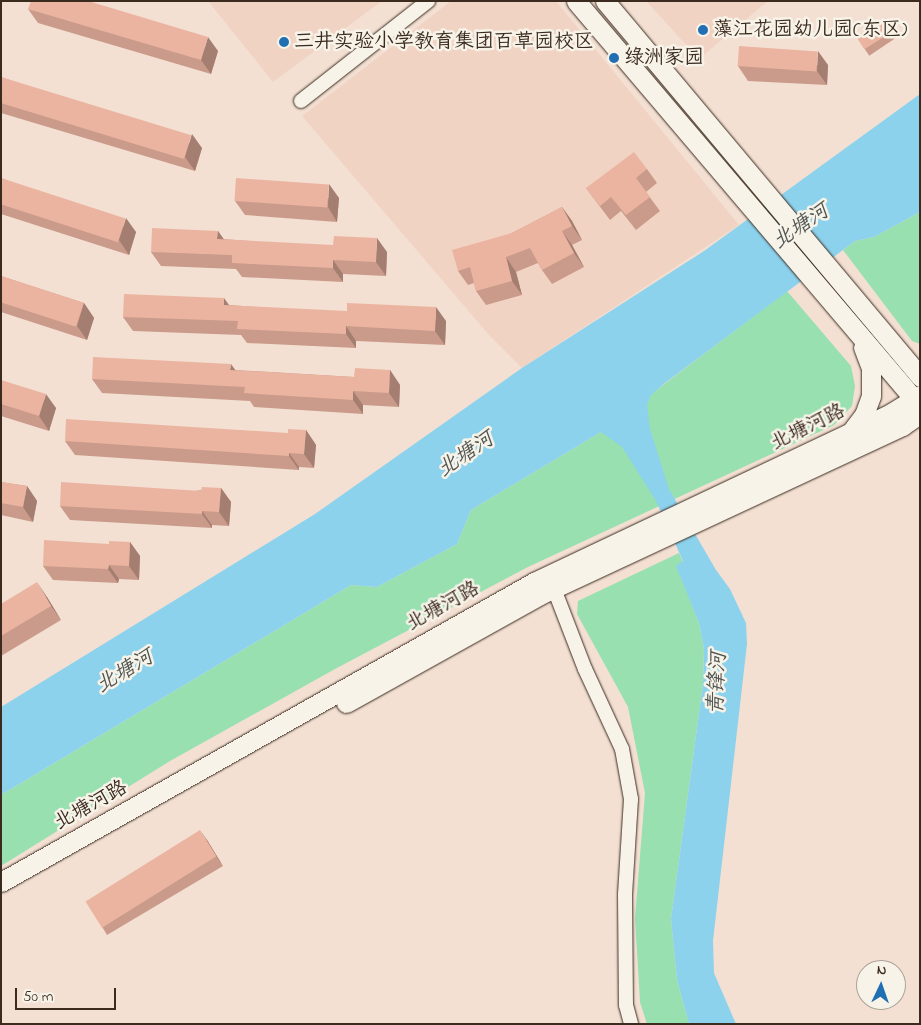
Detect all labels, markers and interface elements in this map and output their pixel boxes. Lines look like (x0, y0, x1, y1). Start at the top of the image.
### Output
place label: 藻江花园幼儿园(东区) (713, 18, 907, 42)
marker: 藻江花园幼儿园(东区) (697, 24, 709, 36)
place label: 三井实验小学教育集团百草园校区 (294, 30, 594, 54)
marker: 三井实验小学教育集团百草园校区 (278, 36, 290, 48)
place label: 绿洲家园 (624, 46, 704, 70)
marker: 绿洲家园 (608, 52, 620, 64)
water label: 北塘河 (768, 199, 834, 255)
street label: 北塘河路 (767, 400, 849, 456)
water label: 北塘河 (433, 427, 499, 483)
street label: 北塘河路 (402, 577, 484, 637)
water label: 北塘河 (92, 645, 158, 699)
water label: 青锋河 (704, 651, 732, 715)
street label: 北塘河路 (50, 776, 132, 836)
north arrow (856, 960, 906, 1010)
text: N (876, 960, 887, 981)
scale bar (18, 978, 119, 1010)
text: 50 m (23, 986, 53, 1008)

